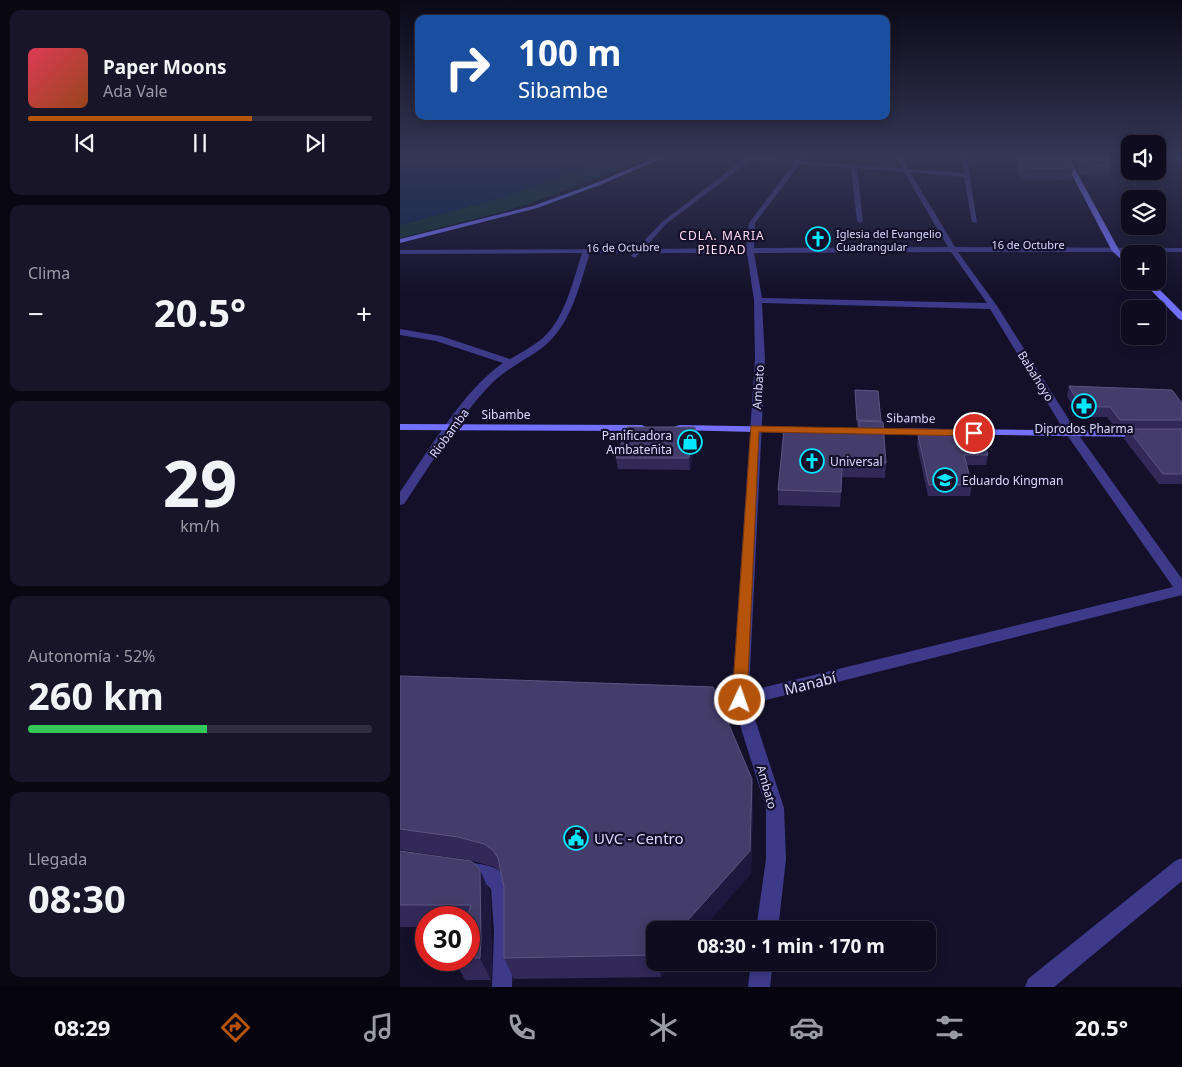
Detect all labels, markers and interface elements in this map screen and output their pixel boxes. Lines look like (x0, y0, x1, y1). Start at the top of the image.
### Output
text: 100 m (518, 29, 621, 76)
icon: right (435, 35, 500, 100)
text: Paper Moons (103, 54, 227, 80)
text: Sibambe (518, 74, 608, 104)
text: Ada Vale (103, 80, 168, 102)
icon: previous (71, 129, 99, 157)
icon: pause (186, 129, 214, 157)
icon: next (301, 129, 329, 157)
map controls (1121, 135, 1166, 345)
button: sound (1121, 135, 1166, 180)
button: layers (1121, 190, 1166, 235)
church icon: Iglesia del Evangelio Cuadrangular (805, 226, 831, 252)
place label: Iglesia del Evangelio Cuadrangular (836, 226, 942, 254)
district label: CDLA. MARIA PIEDAD (679, 227, 765, 258)
street label: 16 de Octubre (991, 237, 1065, 252)
street label: 16 de Octubre (586, 239, 660, 255)
button: + (1121, 245, 1166, 290)
text: Clima (28, 262, 70, 284)
text: 20.5° (154, 286, 246, 338)
text: − (28, 294, 44, 332)
text: + (356, 294, 372, 332)
button: − (1121, 300, 1166, 345)
street label: Babahoyo (1014, 348, 1058, 404)
street label: Ambato (748, 364, 768, 410)
pharmacy icon: Diprodos Pharma (1071, 393, 1097, 419)
street label: Riobamba (425, 405, 473, 461)
street label: Sibambe (481, 406, 531, 423)
street label: Sibambe (886, 409, 936, 427)
pin (953, 412, 995, 454)
icon: arrive (960, 419, 988, 447)
place label: Diprodos Pharma (1034, 420, 1134, 437)
place label: Panificadora Ambateñita (602, 427, 672, 458)
shop icon: Panificadora Ambateñita (677, 429, 703, 455)
text: 29 (163, 438, 237, 526)
church icon: Universal (799, 448, 825, 474)
place label: Universal (830, 453, 883, 470)
school or university icon: Eduardo Kingman (932, 467, 958, 493)
place label: Eduardo Kingman (962, 472, 1063, 489)
text: km/h (180, 515, 220, 537)
text: Autonomía · 52% (28, 645, 155, 667)
street label: Manabí (782, 667, 839, 699)
text: 260 km (28, 669, 164, 721)
position arrow (713, 673, 765, 725)
street label: Ambato (753, 763, 781, 811)
public building icon: UVC - Centro (563, 825, 589, 851)
place label: UVC - Centro (594, 828, 684, 848)
text: Llegada (28, 848, 87, 870)
text: 08:30 (28, 872, 126, 924)
speed limit sign: 30 (415, 906, 480, 971)
text: 08:30 · 1 min · 170 m (697, 933, 885, 959)
icon: directions (218, 1010, 253, 1045)
icon: music (361, 1010, 396, 1045)
icon: phone (504, 1010, 539, 1045)
icon: climate (646, 1010, 681, 1045)
icon: car (789, 1010, 824, 1045)
icon: filters (932, 1010, 967, 1045)
text: 08:29 (54, 1012, 110, 1042)
text: 20.5° (1075, 1012, 1128, 1042)

